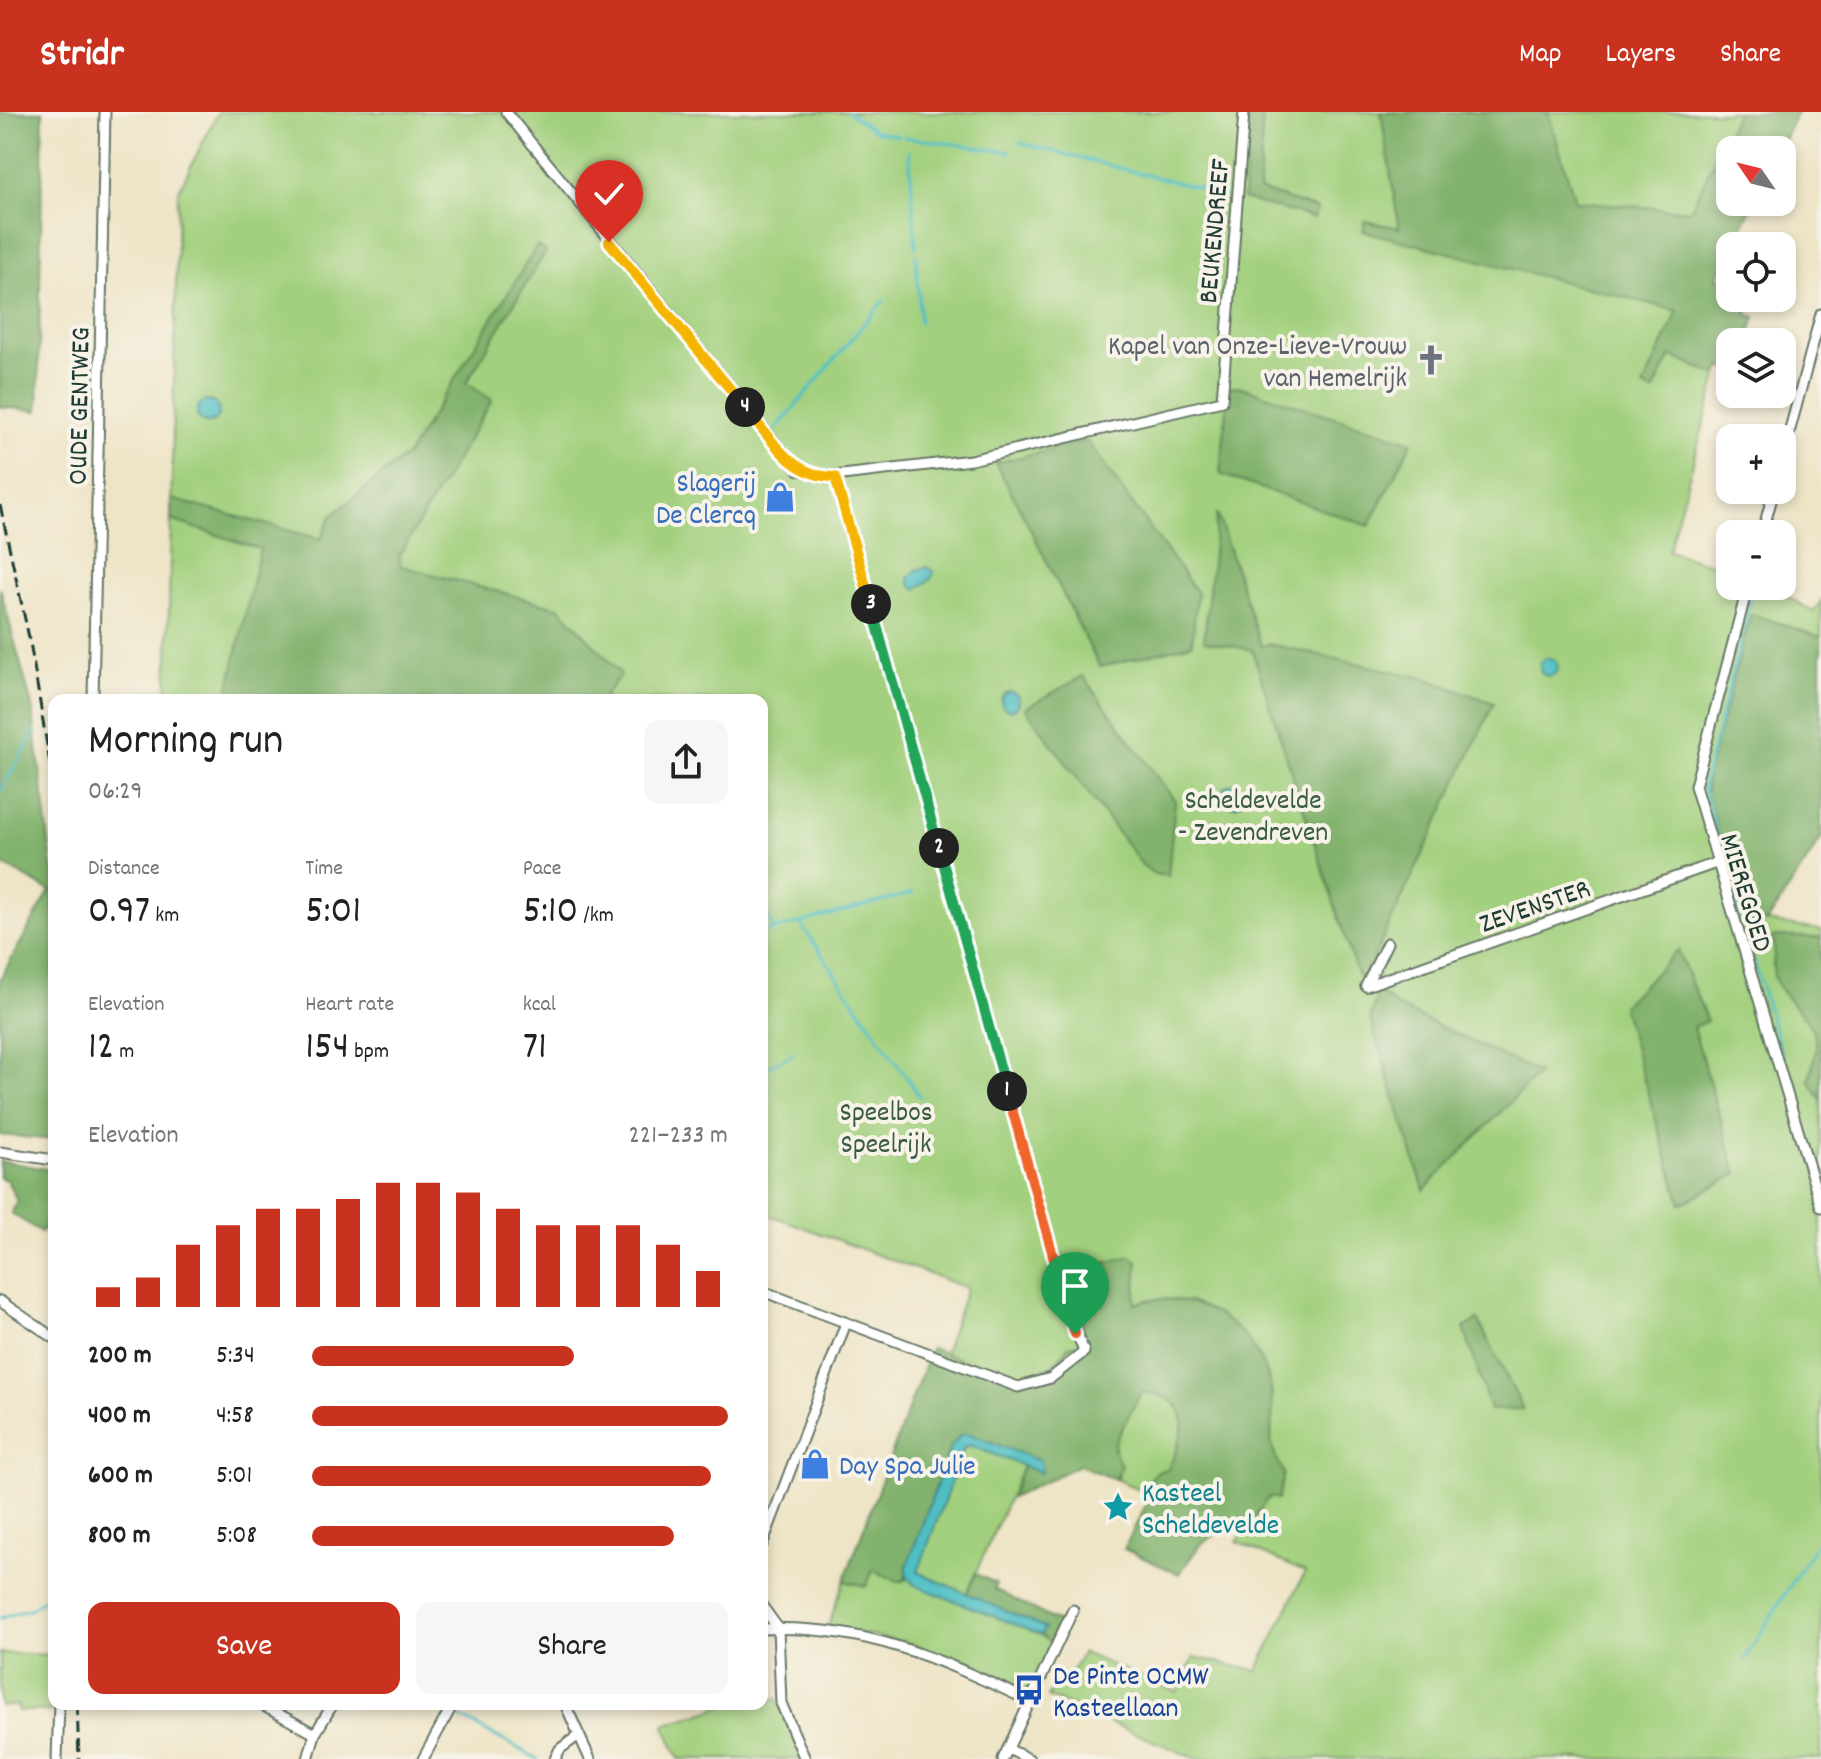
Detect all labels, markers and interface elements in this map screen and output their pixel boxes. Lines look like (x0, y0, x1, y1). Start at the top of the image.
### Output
text: Stridr (40, 29, 124, 84)
text: Map (1519, 36, 1562, 76)
text: Layers (1606, 36, 1676, 76)
text: Share (1720, 36, 1781, 76)
north arrow (1716, 136, 1796, 216)
map controls (1716, 136, 1796, 600)
street label: BEUKENDREEF (1191, 157, 1243, 305)
pin (575, 160, 643, 242)
icon: check (587, 172, 631, 216)
button: locate (1716, 232, 1796, 312)
street label: OUDE GENTWEG (61, 327, 103, 485)
button: layers (1716, 328, 1796, 408)
place label: Kapel van Onze-Lieve-Vrouw van Hemelrijk (1108, 329, 1407, 401)
church icon: Kapel van Onze-Lieve-Vrouw van Hemelrijk (1414, 343, 1448, 377)
pin: 4 (725, 387, 765, 427)
text: 4 (740, 391, 750, 422)
button: + (1716, 424, 1796, 504)
place label: Slagerij De Clercq (656, 466, 756, 538)
shop icon: Slagerij De Clercq (763, 480, 797, 514)
button: − (1716, 520, 1796, 600)
pin: 3 (851, 584, 891, 624)
text: 3 (866, 588, 876, 619)
text: Morning run (88, 712, 283, 775)
button: share (644, 720, 728, 804)
text: 06:29 (88, 774, 143, 811)
park label: Scheldevelde - Zevendreven (1178, 783, 1328, 855)
pin: 2 (919, 828, 959, 868)
street label: MIEREGOED (1706, 830, 1780, 957)
text: 2 (934, 832, 944, 863)
text: Distance (88, 854, 160, 885)
text: Time (305, 854, 343, 885)
text: Pace (523, 854, 562, 885)
street label: ZEVENSTER (1475, 871, 1596, 946)
text: 0.97 (88, 885, 150, 942)
text: 5:01 (305, 885, 361, 942)
text: 5:10 (523, 885, 578, 942)
text: km (150, 901, 179, 932)
text: /km (578, 901, 614, 932)
text: Elevation (88, 990, 165, 1021)
text: Heart rate (305, 990, 394, 1021)
text: kcal (523, 990, 556, 1021)
text: 12 (88, 1021, 114, 1078)
text: 154 (305, 1021, 349, 1078)
text: 71 (523, 1021, 547, 1078)
text: m (114, 1037, 134, 1068)
text: bpm (349, 1037, 389, 1068)
pin: 1 (987, 1071, 1027, 1111)
text: 1 (1005, 1075, 1009, 1106)
park label: Speelbos Speelrijk (840, 1095, 932, 1167)
text: Elevation (88, 1118, 178, 1155)
text: 221–233 m (628, 1118, 728, 1155)
pin (1041, 1252, 1109, 1334)
icon: arrive (1053, 1264, 1097, 1308)
text: 200 m (88, 1338, 152, 1375)
text: 5:34 (216, 1338, 255, 1375)
text: 400 m (88, 1398, 151, 1435)
text: 4:58 (216, 1398, 254, 1435)
shop icon: Day Spa Julie (798, 1447, 832, 1481)
place label: Day Spa Julie (839, 1449, 976, 1489)
text: 600 m (88, 1458, 153, 1495)
text: 5:01 (216, 1458, 252, 1495)
place label: Kasteel Scheldevelde (1142, 1476, 1279, 1548)
place icon: Kasteel Scheldevelde (1101, 1490, 1135, 1524)
text: 800 m (88, 1518, 151, 1555)
text: 5:08 (216, 1518, 257, 1555)
button: Save (88, 1602, 400, 1694)
button: Share (416, 1602, 728, 1694)
place label: De Pinte OCMW Kasteellaan (1053, 1659, 1209, 1731)
bus stop icon: De Pinte OCMW Kasteellaan (1012, 1673, 1046, 1707)

